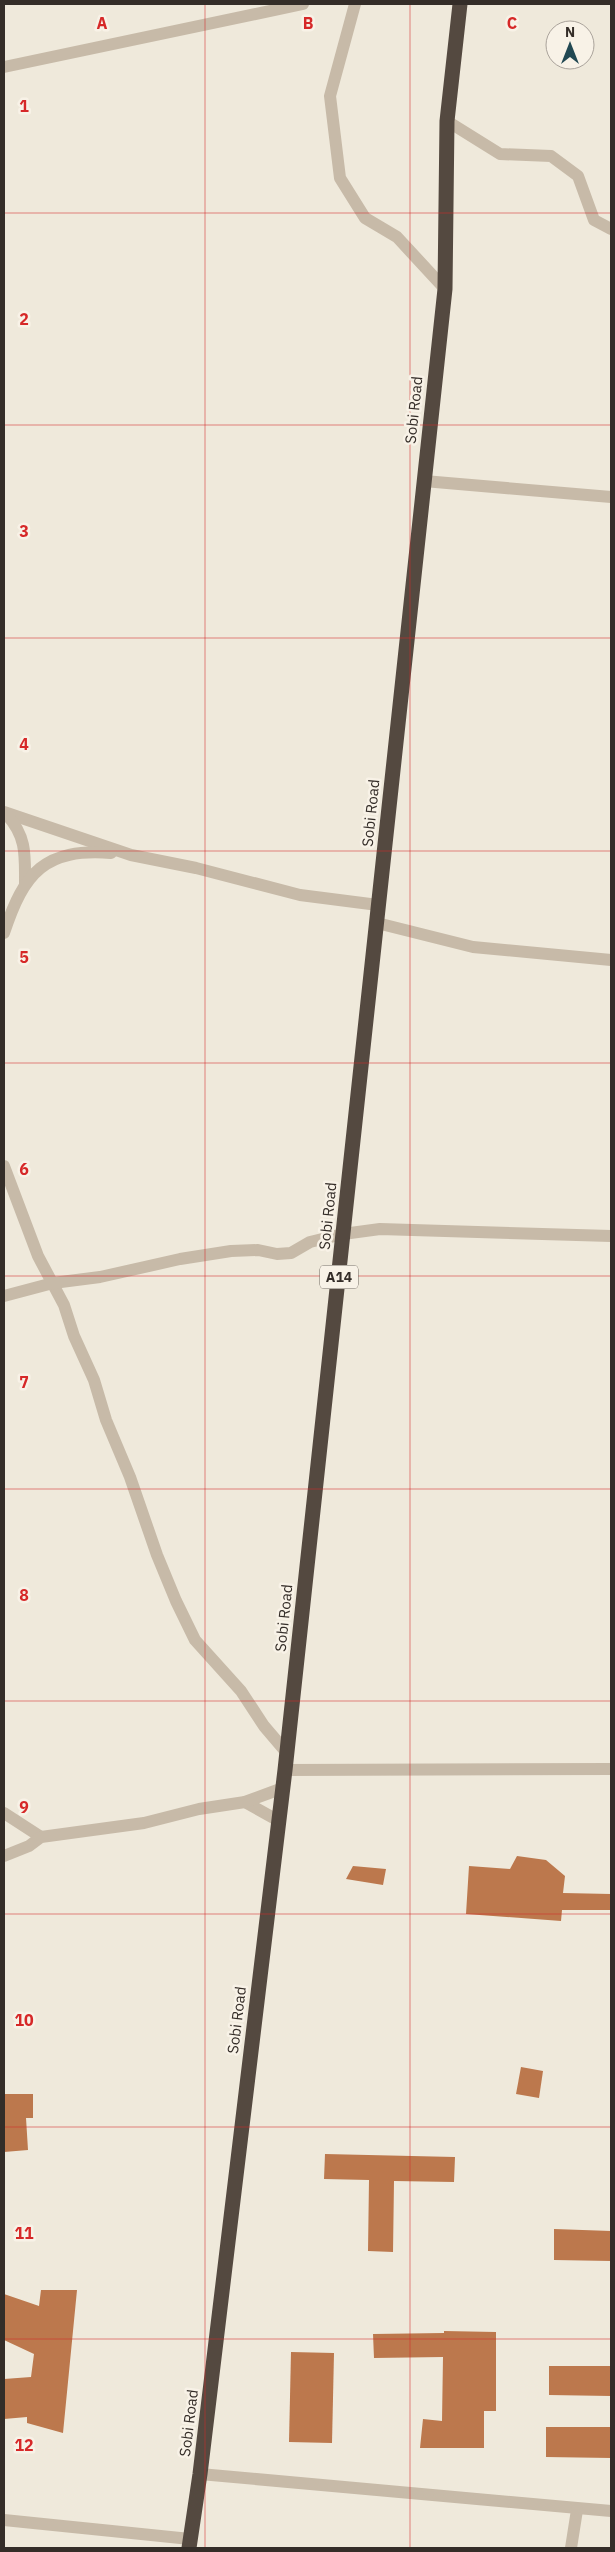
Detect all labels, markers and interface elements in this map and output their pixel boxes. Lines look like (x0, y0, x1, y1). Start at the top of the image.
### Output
text: A (97, 13, 108, 33)
text: B (303, 13, 314, 33)
text: C (507, 13, 517, 33)
north arrow (545, 20, 595, 70)
text: N (565, 23, 575, 41)
text: 1 (19, 96, 29, 116)
text: 2 (19, 309, 29, 329)
street label: Sobi Road (401, 375, 426, 445)
text: 3 (19, 521, 29, 541)
text: 4 (19, 734, 29, 754)
street label: Sobi Road (358, 778, 383, 848)
text: 5 (19, 947, 29, 967)
text: 6 (19, 1159, 29, 1179)
street label: Sobi Road (315, 1181, 340, 1251)
road number: A14 (320, 1266, 358, 1288)
text: 7 (19, 1372, 29, 1392)
street label: Sobi Road (271, 1583, 296, 1653)
text: 8 (19, 1585, 29, 1605)
text: 9 (19, 1797, 29, 1817)
street label: Sobi Road (223, 1985, 250, 2055)
text: 10 (14, 2010, 34, 2030)
text: 11 (14, 2223, 34, 2243)
street label: Sobi Road (175, 2388, 202, 2458)
text: 12 (14, 2435, 34, 2455)

